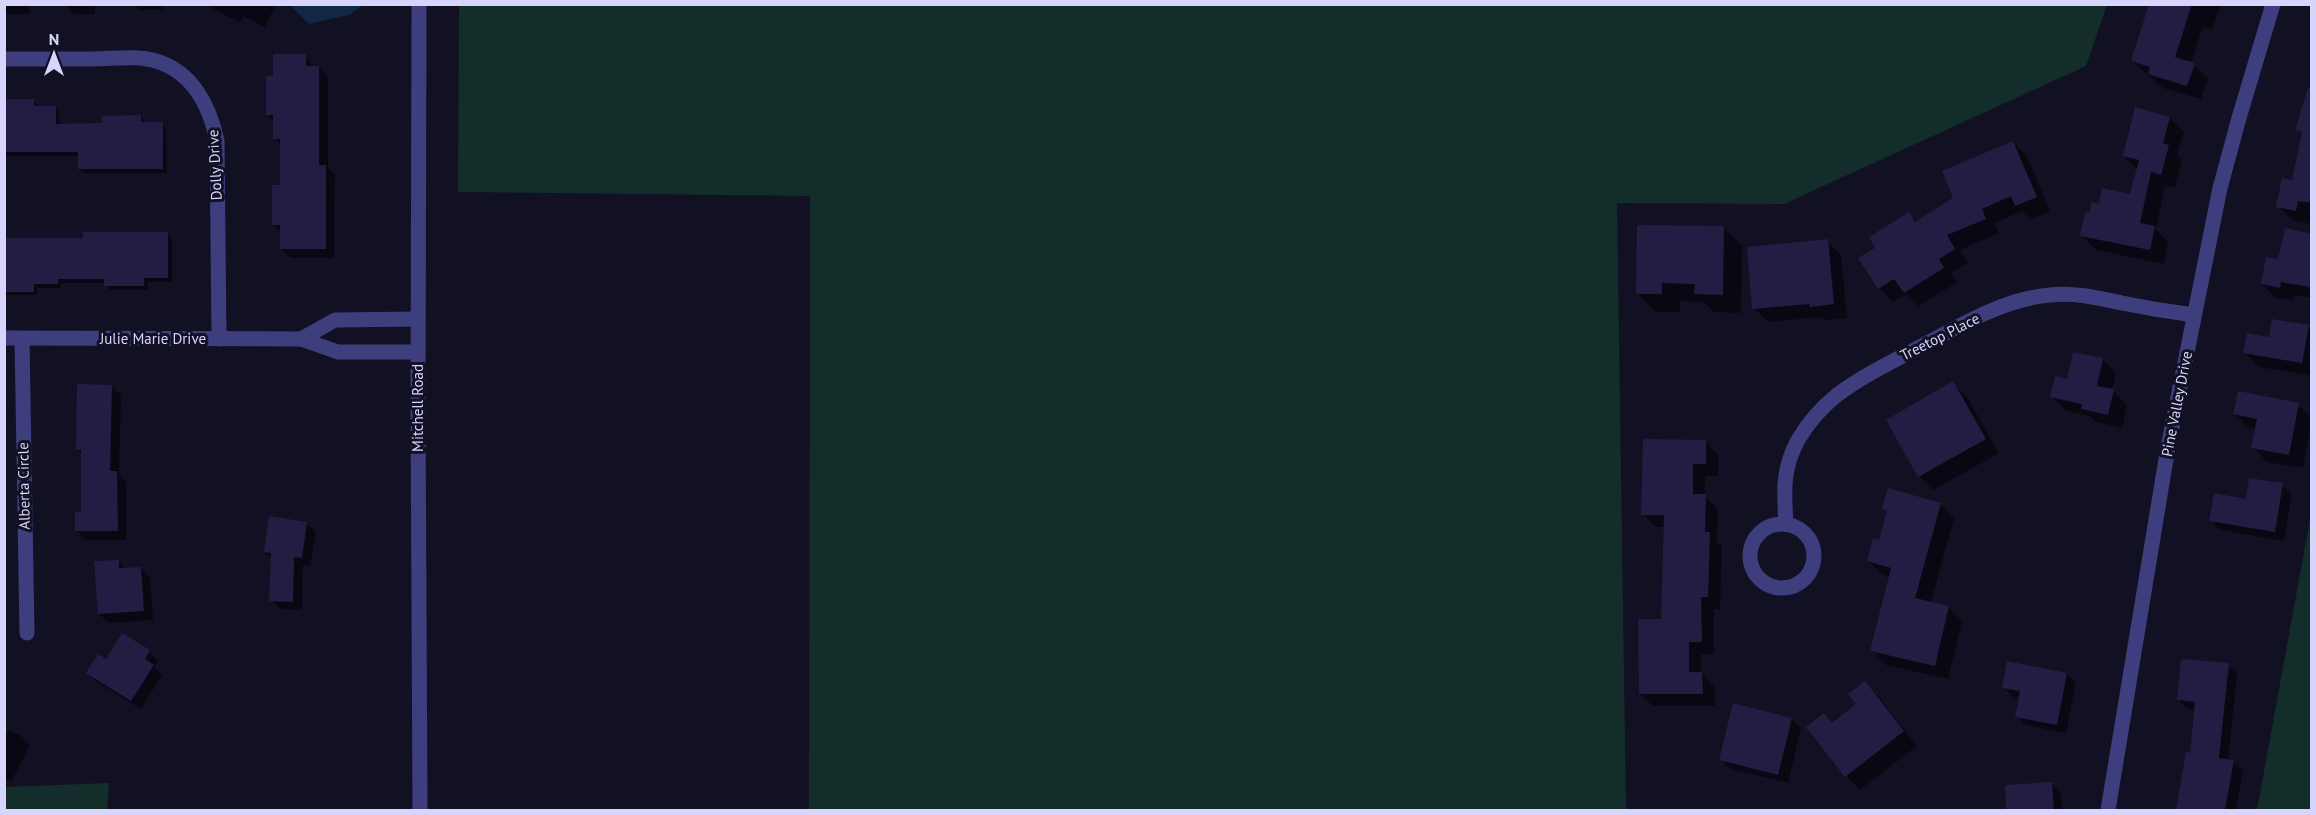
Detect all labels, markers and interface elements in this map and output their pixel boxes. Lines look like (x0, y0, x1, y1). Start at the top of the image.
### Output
north arrow (24, 24, 84, 84)
text: N (49, 29, 59, 49)
street label: Dolly Drive (203, 129, 226, 201)
street label: Treetop Place (1897, 309, 1983, 365)
street label: Julie Marie Drive (99, 329, 206, 348)
street label: Pine Valley Drive (2157, 350, 2196, 458)
street label: Mitchell Road (408, 364, 427, 452)
street label: Alberta Circle (13, 442, 34, 530)

